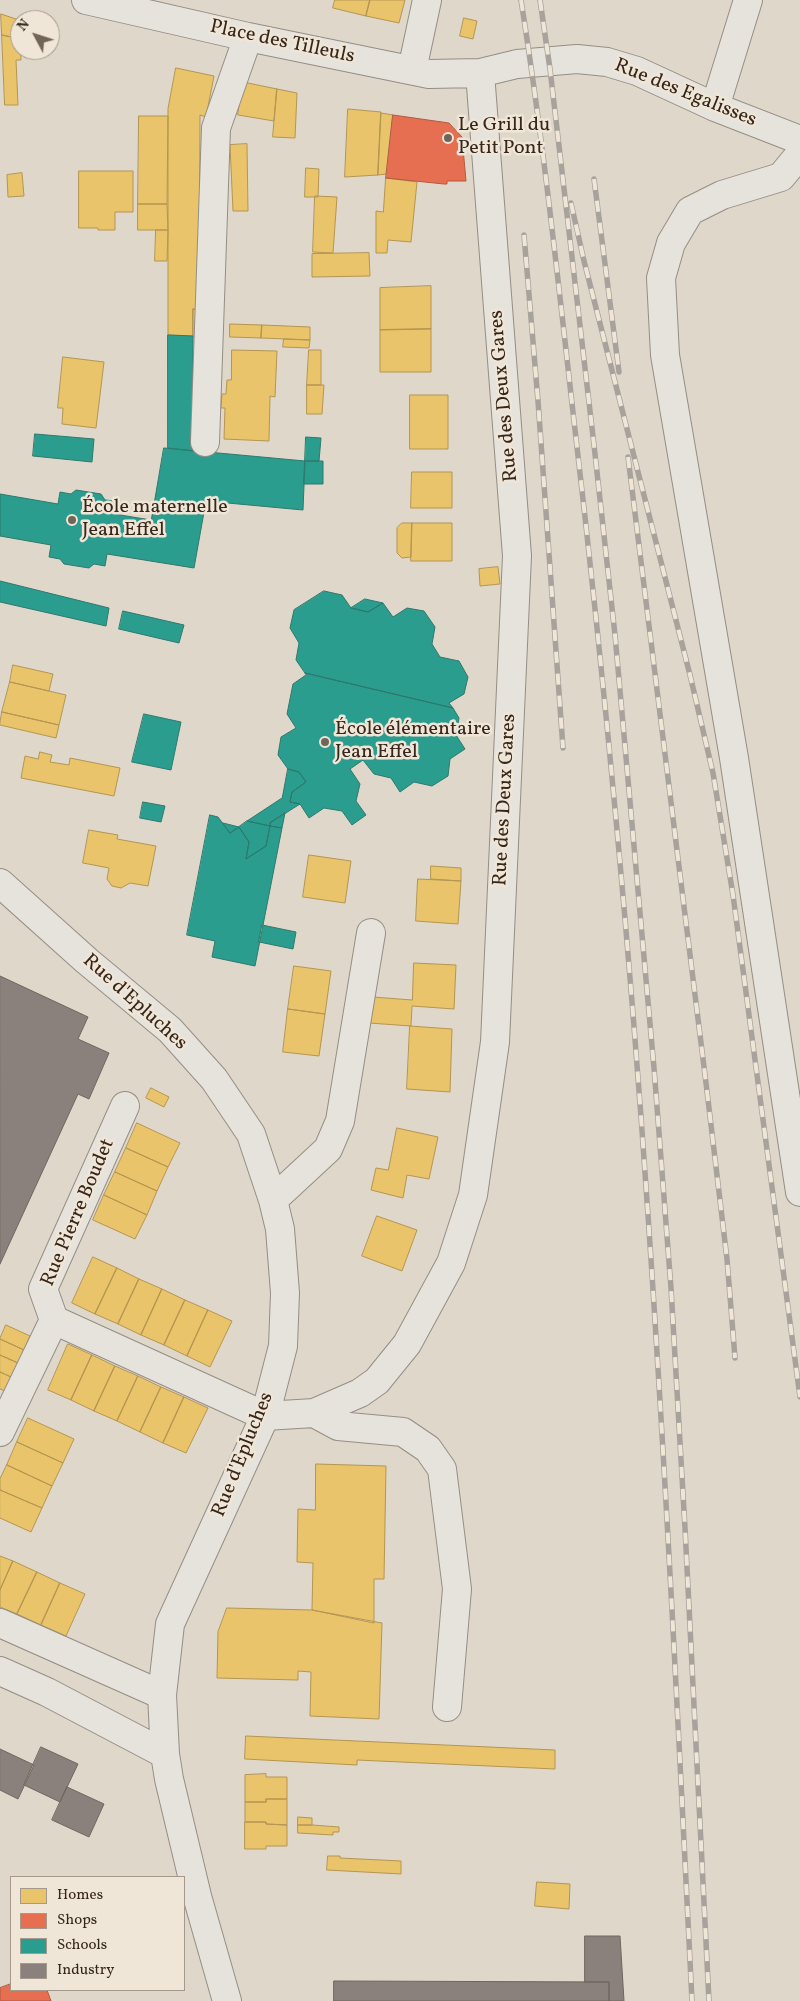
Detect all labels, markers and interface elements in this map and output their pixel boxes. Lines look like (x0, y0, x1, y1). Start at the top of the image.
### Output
north arrow (10, 10, 60, 60)
text: N (13, 16, 34, 36)
street label: Place des Tilleuls (207, 16, 357, 70)
street label: Rue des Egalisses (610, 55, 760, 133)
place label: Le Grill du Petit Pont (458, 114, 550, 161)
marker: Le Grill du Petit Pont (442, 132, 454, 144)
street label: Rue des Deux Gares (486, 309, 524, 483)
place label: École maternelle Jean Effel (82, 496, 228, 543)
marker: École maternelle Jean Effel (66, 514, 78, 526)
street label: Rue des Deux Gares (490, 713, 522, 887)
place label: École élémentaire Jean Effel (335, 718, 491, 765)
marker: École élémentaire Jean Effel (319, 736, 331, 748)
street label: Rue d'Epluches (77, 950, 191, 1056)
street label: Rue Pierre Boudet (37, 1136, 121, 1290)
street label: Rue d'Epluches (208, 1389, 280, 1521)
legend (10, 1876, 185, 1991)
text: Homes (57, 1885, 103, 1906)
text: Shops (57, 1910, 97, 1931)
text: Schools (57, 1935, 107, 1956)
text: Industry (57, 1960, 114, 1981)

